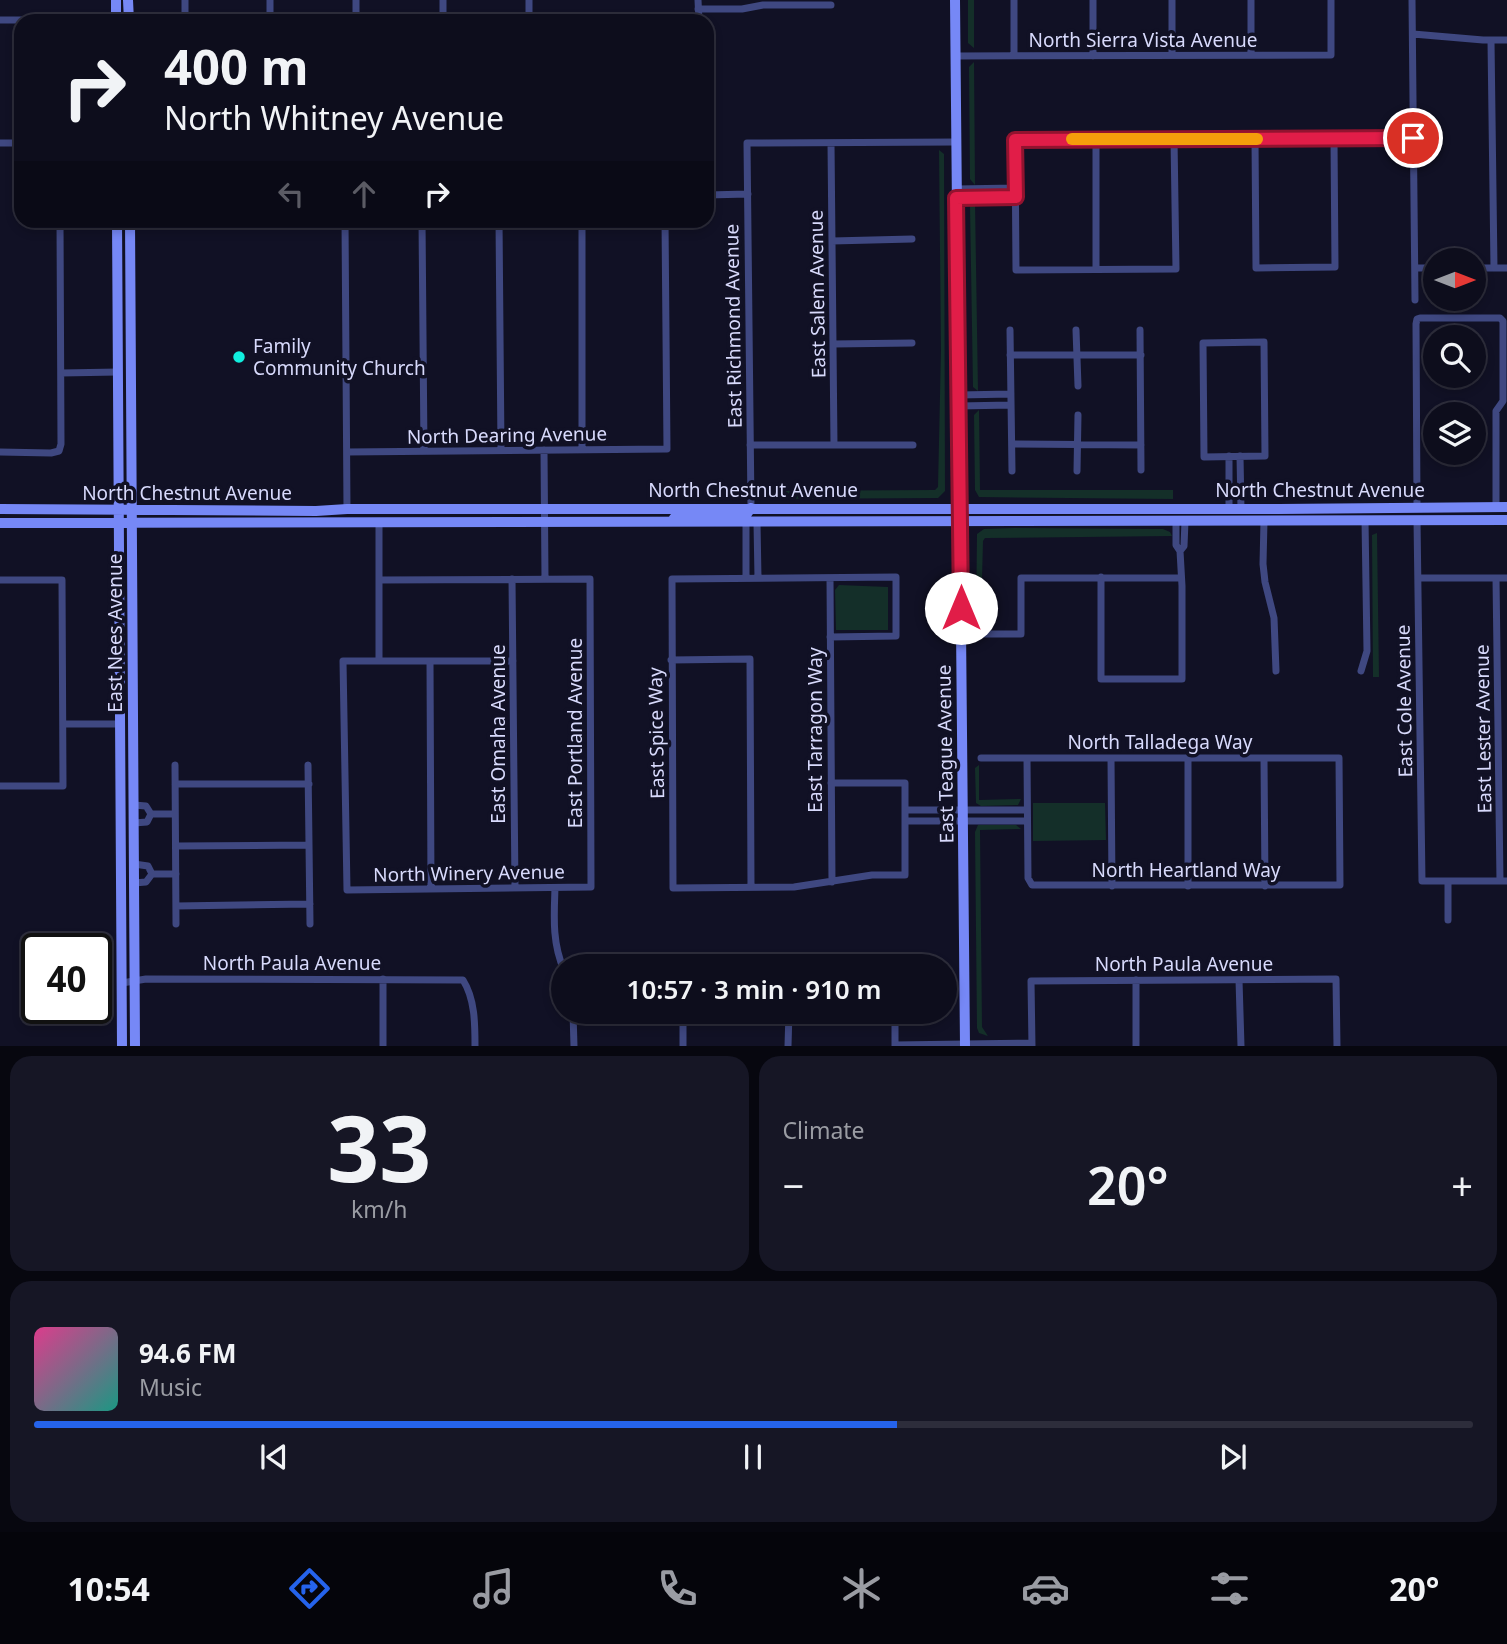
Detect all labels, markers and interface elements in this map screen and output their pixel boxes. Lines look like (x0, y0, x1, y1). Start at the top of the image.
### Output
street label: North Sierra Vista Avenue (1029, 27, 1257, 53)
text: 400 m (164, 33, 309, 99)
icon: right (49, 42, 140, 133)
text: North Whitney Avenue (164, 96, 504, 139)
pin (1383, 108, 1443, 168)
icon: arrive (1394, 119, 1432, 157)
icon: left (272, 175, 310, 213)
icon: ahead (345, 175, 383, 213)
icon: right (418, 175, 456, 213)
street label: East Salem Avenue (803, 210, 831, 378)
street label: East Richmond Avenue (718, 224, 748, 428)
north arrow (1423, 248, 1486, 312)
map controls (1423, 248, 1486, 465)
button: search (1423, 325, 1486, 388)
place label: Family Community Church (253, 333, 426, 381)
marker: Family Community Church (231, 349, 247, 365)
button: layers (1423, 402, 1486, 465)
street label: North Dearing Avenue (407, 420, 607, 450)
street label: North Chestnut Avenue (648, 477, 858, 503)
street label: North Chestnut Avenue (1215, 477, 1425, 503)
street label: North Chestnut Avenue (82, 480, 292, 506)
street label: East Nees Avenue (102, 554, 128, 712)
position arrow (924, 571, 998, 645)
street label: East Cole Avenue (1390, 624, 1418, 778)
street label: East Portland Avenue (562, 638, 588, 828)
street label: East Omaha Avenue (485, 644, 511, 824)
street label: East Lester Avenue (1469, 644, 1497, 814)
street label: East Tarragon Way (802, 647, 828, 813)
street label: East Teague Avenue (930, 665, 960, 843)
street label: East Spice Way (642, 667, 670, 799)
street label: North Talladega Way (1068, 729, 1253, 755)
street label: North Heartland Way (1091, 857, 1281, 883)
street label: North Winery Avenue (373, 858, 565, 888)
speed limit sign: 40 (21, 933, 112, 1024)
street label: North Paula Avenue (203, 950, 381, 976)
street label: North Paula Avenue (1095, 951, 1273, 977)
text: 10:57 · 3 min · 910 m (627, 971, 881, 1007)
text: 33 (327, 1085, 431, 1209)
text: Climate (783, 1114, 865, 1146)
text: 20° (1087, 1149, 1169, 1220)
text: − (783, 1159, 804, 1211)
text: + (1451, 1159, 1473, 1211)
text: km/h (351, 1193, 408, 1225)
text: 94.6 FM (139, 1335, 236, 1371)
text: Music (139, 1371, 202, 1403)
icon: previous (255, 1438, 293, 1476)
icon: pause (734, 1438, 772, 1476)
icon: next (1214, 1438, 1252, 1476)
icon: directions (285, 1564, 334, 1613)
icon: music (469, 1564, 518, 1613)
icon: phone (653, 1564, 702, 1613)
icon: climate (837, 1564, 886, 1613)
icon: car (1021, 1564, 1070, 1613)
icon: filters (1205, 1564, 1254, 1613)
text: 10:54 (68, 1567, 150, 1610)
text: 20° (1389, 1567, 1439, 1610)

